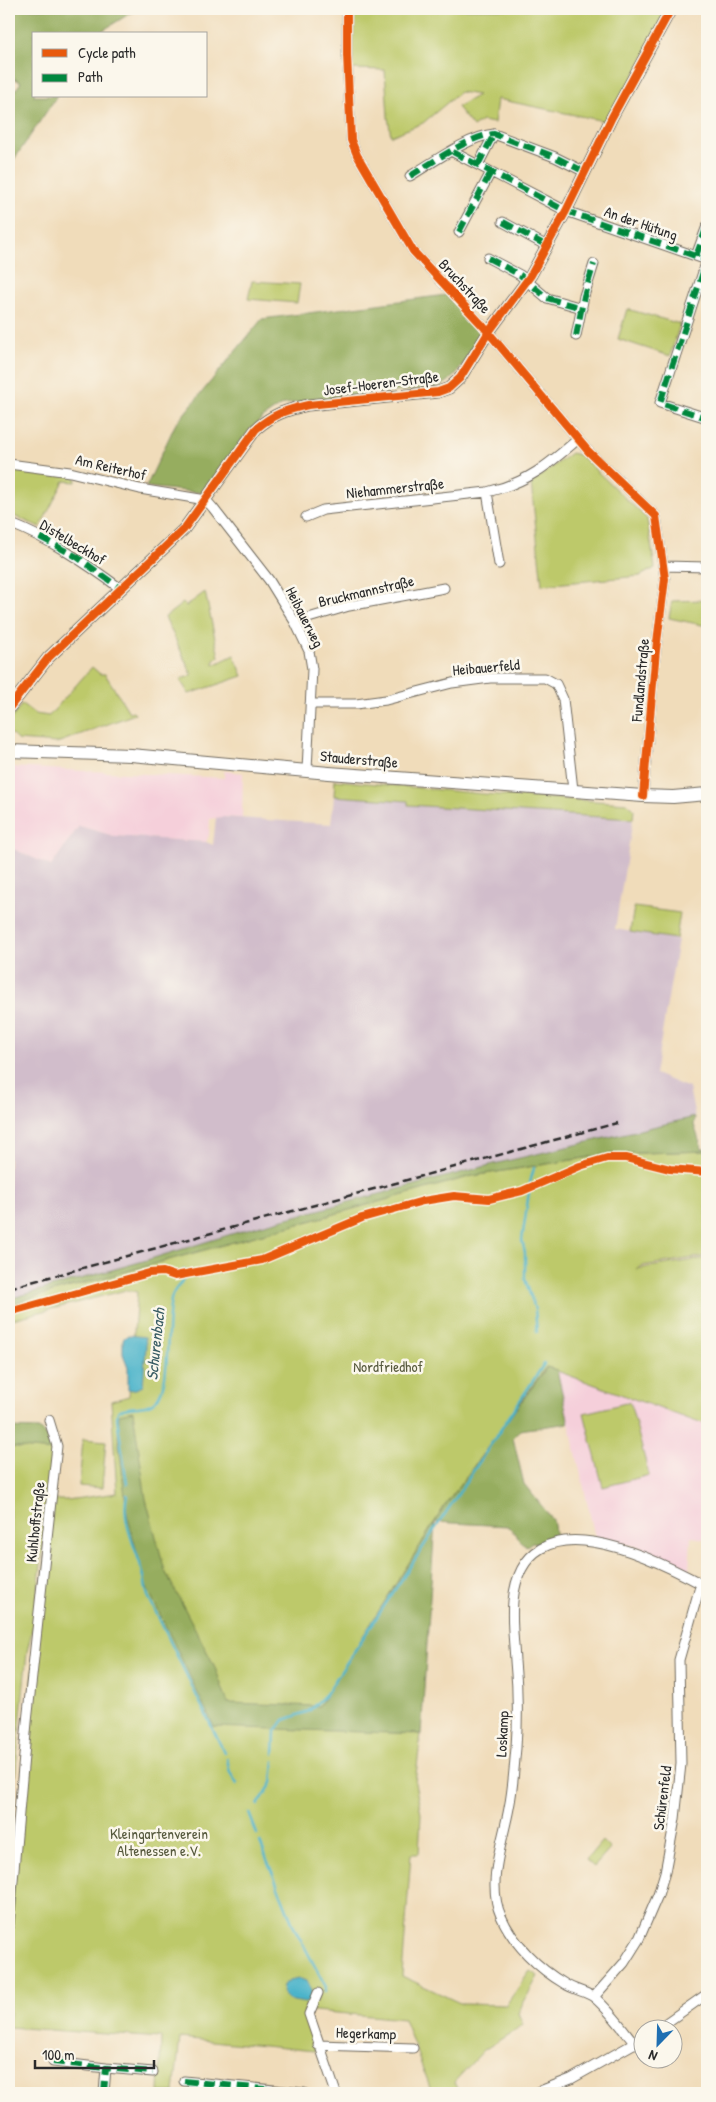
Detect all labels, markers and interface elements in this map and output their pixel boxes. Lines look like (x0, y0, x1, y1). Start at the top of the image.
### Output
legend (32, 32, 208, 98)
text: Cycle path (78, 42, 136, 63)
text: Path (78, 66, 103, 87)
street label: An der Hütung (602, 201, 681, 245)
street label: Bruchstraße (434, 254, 496, 318)
street label: Josef-Hoeren-Straße (322, 366, 440, 400)
street label: Am Reiterhof (74, 449, 149, 485)
street label: Niehammerstraße (345, 472, 445, 504)
street label: Distelbeckhof (36, 514, 110, 570)
street label: Bruckmannstraße (316, 570, 416, 612)
street label: Heibauerweg (281, 583, 329, 651)
street label: Fundlandstraße (626, 638, 654, 723)
street label: Heibauerfeld (452, 654, 521, 680)
street label: Stauderstraße (319, 745, 399, 773)
water label: Schurenbach (140, 1306, 170, 1381)
park label: Nordfriedhof (353, 1356, 423, 1377)
street label: Kuhlhoffstraße (20, 1481, 50, 1563)
street label: Loskamp (490, 1710, 514, 1758)
street label: Schürenfeld (648, 1764, 676, 1831)
park label: Kleingartenverein Altenessen e.V. (110, 1823, 208, 1861)
north arrow (634, 2020, 684, 2070)
street label: Hegerkamp (336, 2021, 397, 2045)
scale bar (35, 2037, 154, 2069)
text: 100 m (42, 2044, 75, 2065)
text: N (645, 2046, 660, 2067)

